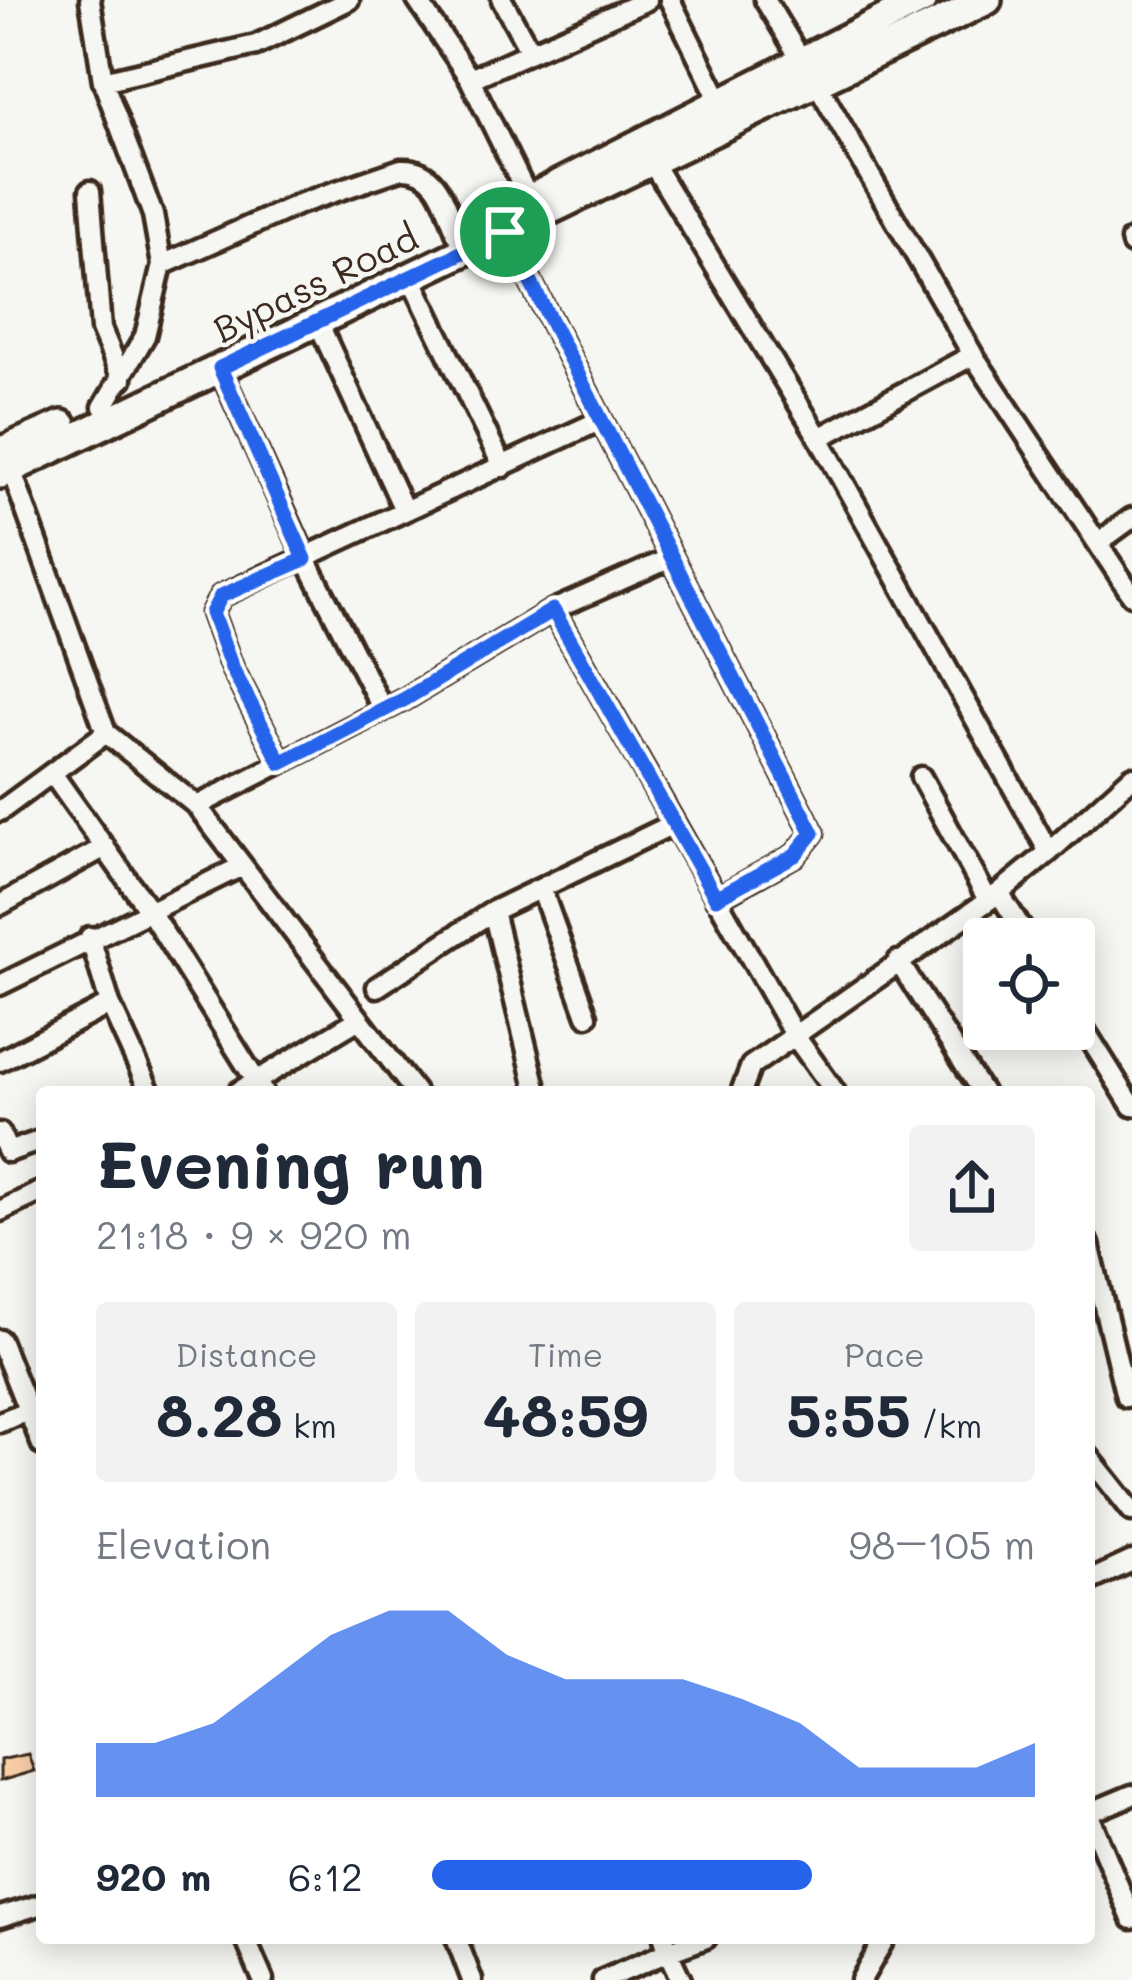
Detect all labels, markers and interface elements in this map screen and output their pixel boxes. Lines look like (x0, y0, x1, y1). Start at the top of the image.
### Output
pin (454, 181, 556, 283)
icon: arrive (472, 199, 538, 265)
street label: Bypass Road (205, 212, 425, 353)
map controls (963, 918, 1095, 1050)
button: locate (963, 918, 1095, 1050)
text: Evening run (96, 1120, 485, 1206)
button: share (909, 1125, 1035, 1251)
text: 21:18 · 9 × 920 m (96, 1208, 412, 1259)
text: Distance (176, 1332, 318, 1375)
text: Time (528, 1332, 603, 1375)
text: Pace (844, 1332, 925, 1375)
text: 8.28 (156, 1375, 283, 1453)
text: 48:59 (483, 1375, 648, 1453)
text: 5:55 (787, 1375, 911, 1453)
text: km (283, 1403, 337, 1446)
text: /km (911, 1403, 982, 1446)
text: Elevation (96, 1518, 271, 1569)
text: 98–105 m (849, 1518, 1035, 1569)
text: 920 m (96, 1850, 211, 1901)
text: 6:12 (288, 1850, 363, 1901)

